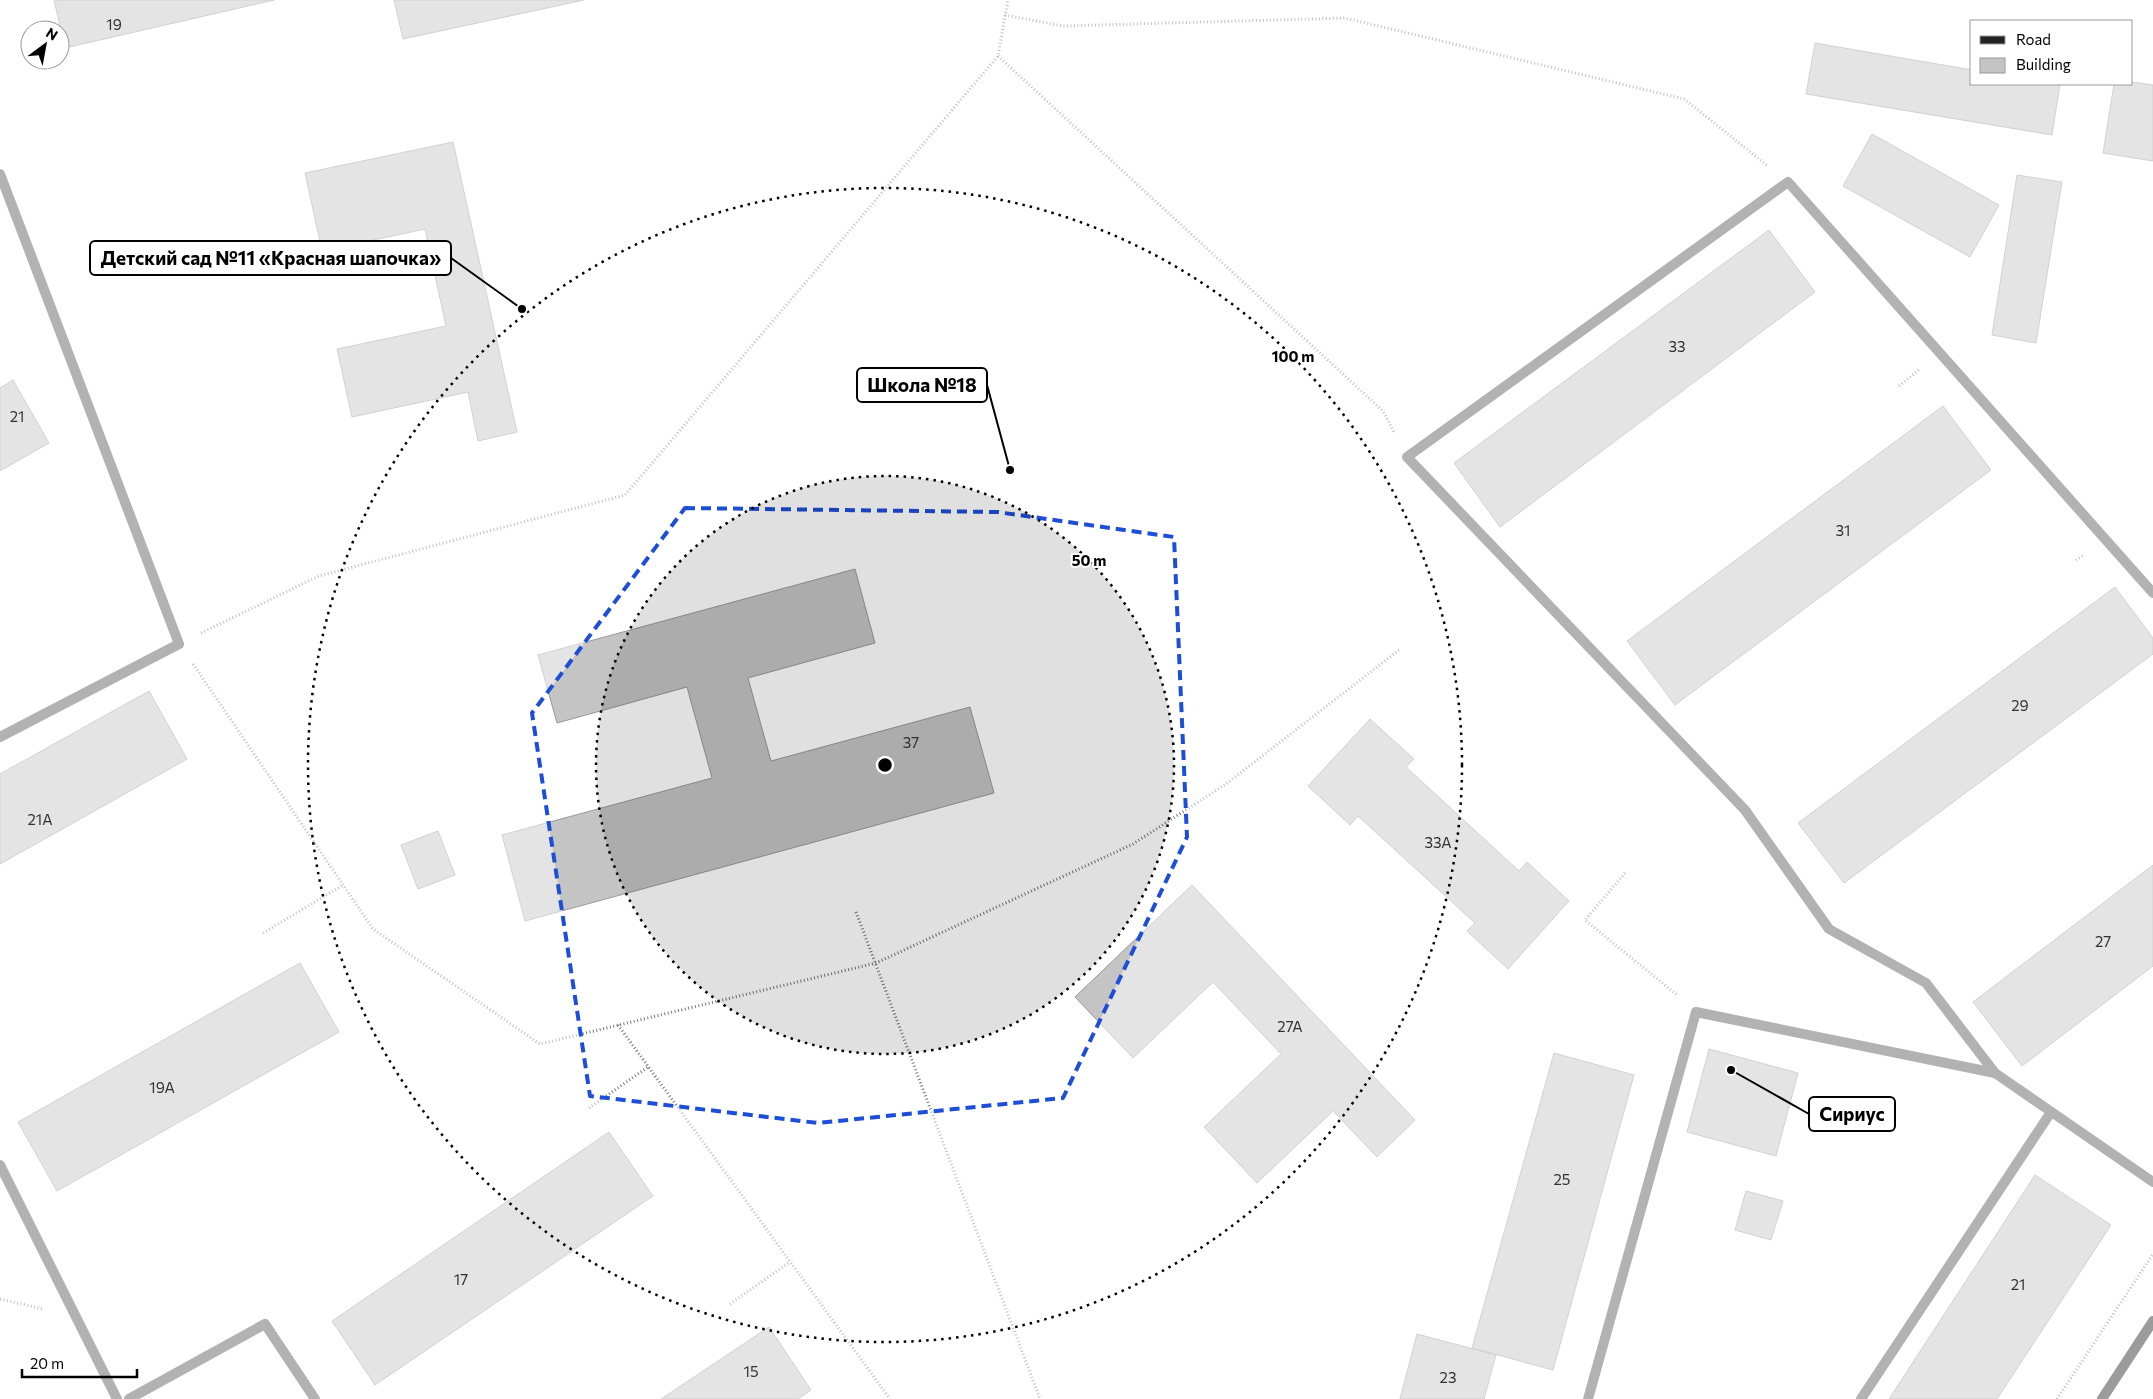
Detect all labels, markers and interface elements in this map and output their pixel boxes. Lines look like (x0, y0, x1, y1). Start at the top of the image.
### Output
house number: 19 (106, 15, 122, 33)
north arrow (20, 20, 70, 70)
legend (1970, 20, 2133, 85)
text: N (43, 24, 61, 44)
text: Road (2016, 30, 2051, 48)
text: Building (2016, 55, 2071, 73)
callout: Детский сад №11 «Красная шапочка» (90, 241, 451, 275)
text: Детский сад №11 «Красная шапочка» (101, 246, 441, 269)
house number: 33 (1668, 337, 1686, 355)
text: 100 m (1272, 347, 1314, 365)
callout: Школа №18 (857, 368, 987, 402)
text: Школа №18 (867, 373, 977, 396)
house number: 21 (10, 407, 24, 425)
house number: 31 (1836, 521, 1850, 539)
text: 50 m (1072, 551, 1106, 569)
house number: 29 (2011, 696, 2029, 714)
house number: 37 (903, 733, 919, 751)
centre of rings (876, 756, 894, 774)
house number: 21А (27, 810, 53, 828)
house number: 33А (1424, 833, 1452, 851)
house number: 27 (2095, 932, 2111, 950)
house number: 27А (1277, 1017, 1303, 1035)
house number: 19А (149, 1078, 175, 1096)
callout: Сириус (1809, 1097, 1895, 1131)
text: Сириус (1819, 1102, 1885, 1125)
house number: 25 (1554, 1170, 1570, 1188)
house number: 17 (454, 1270, 468, 1288)
house number: 21 (2011, 1275, 2025, 1293)
scale bar (22, 1346, 138, 1378)
text: 20 m (30, 1354, 64, 1372)
house number: 15 (743, 1362, 759, 1380)
house number: 23 (1440, 1368, 1456, 1386)

